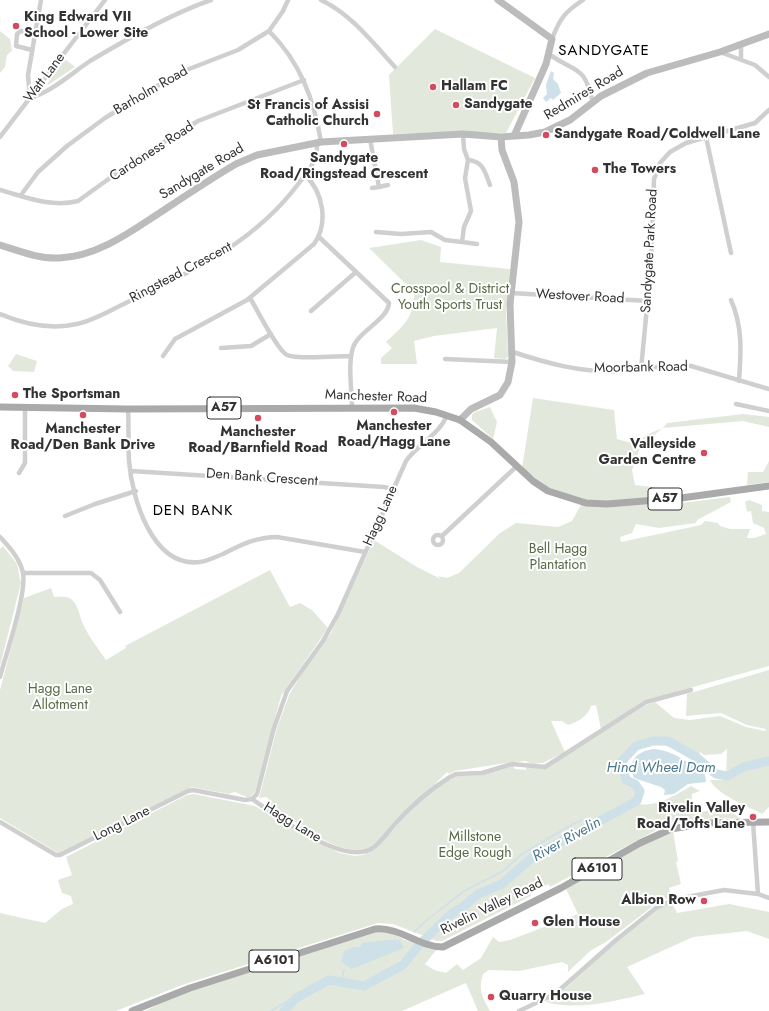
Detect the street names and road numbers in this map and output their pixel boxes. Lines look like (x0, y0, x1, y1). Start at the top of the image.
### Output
street label: Watt Lane (21, 50, 69, 106)
street label: Barholm Road (111, 63, 191, 119)
street label: Redmires Road (541, 64, 627, 124)
street label: Cardoness Road (107, 119, 197, 185)
street label: Sandygate Road (157, 140, 247, 204)
street label: Sandygate Park Road (638, 188, 662, 314)
street label: Ringstead Crescent (127, 239, 235, 307)
street label: Westover Road (535, 286, 625, 308)
street label: Moorbank Road (594, 359, 688, 377)
street label: Manchester Road (325, 387, 427, 407)
road number: A57 (207, 397, 241, 419)
street label: Den Bank Crescent (205, 466, 319, 490)
street label: Hagg Lane (360, 483, 402, 549)
road number: A57 (648, 488, 682, 510)
street label: Hagg Lane (260, 799, 324, 847)
street label: Long Lane (91, 803, 153, 845)
road number: A6101 (572, 858, 622, 880)
street label: Rivelin Valley Road (438, 875, 546, 939)
road number: A6101 (249, 950, 299, 972)

